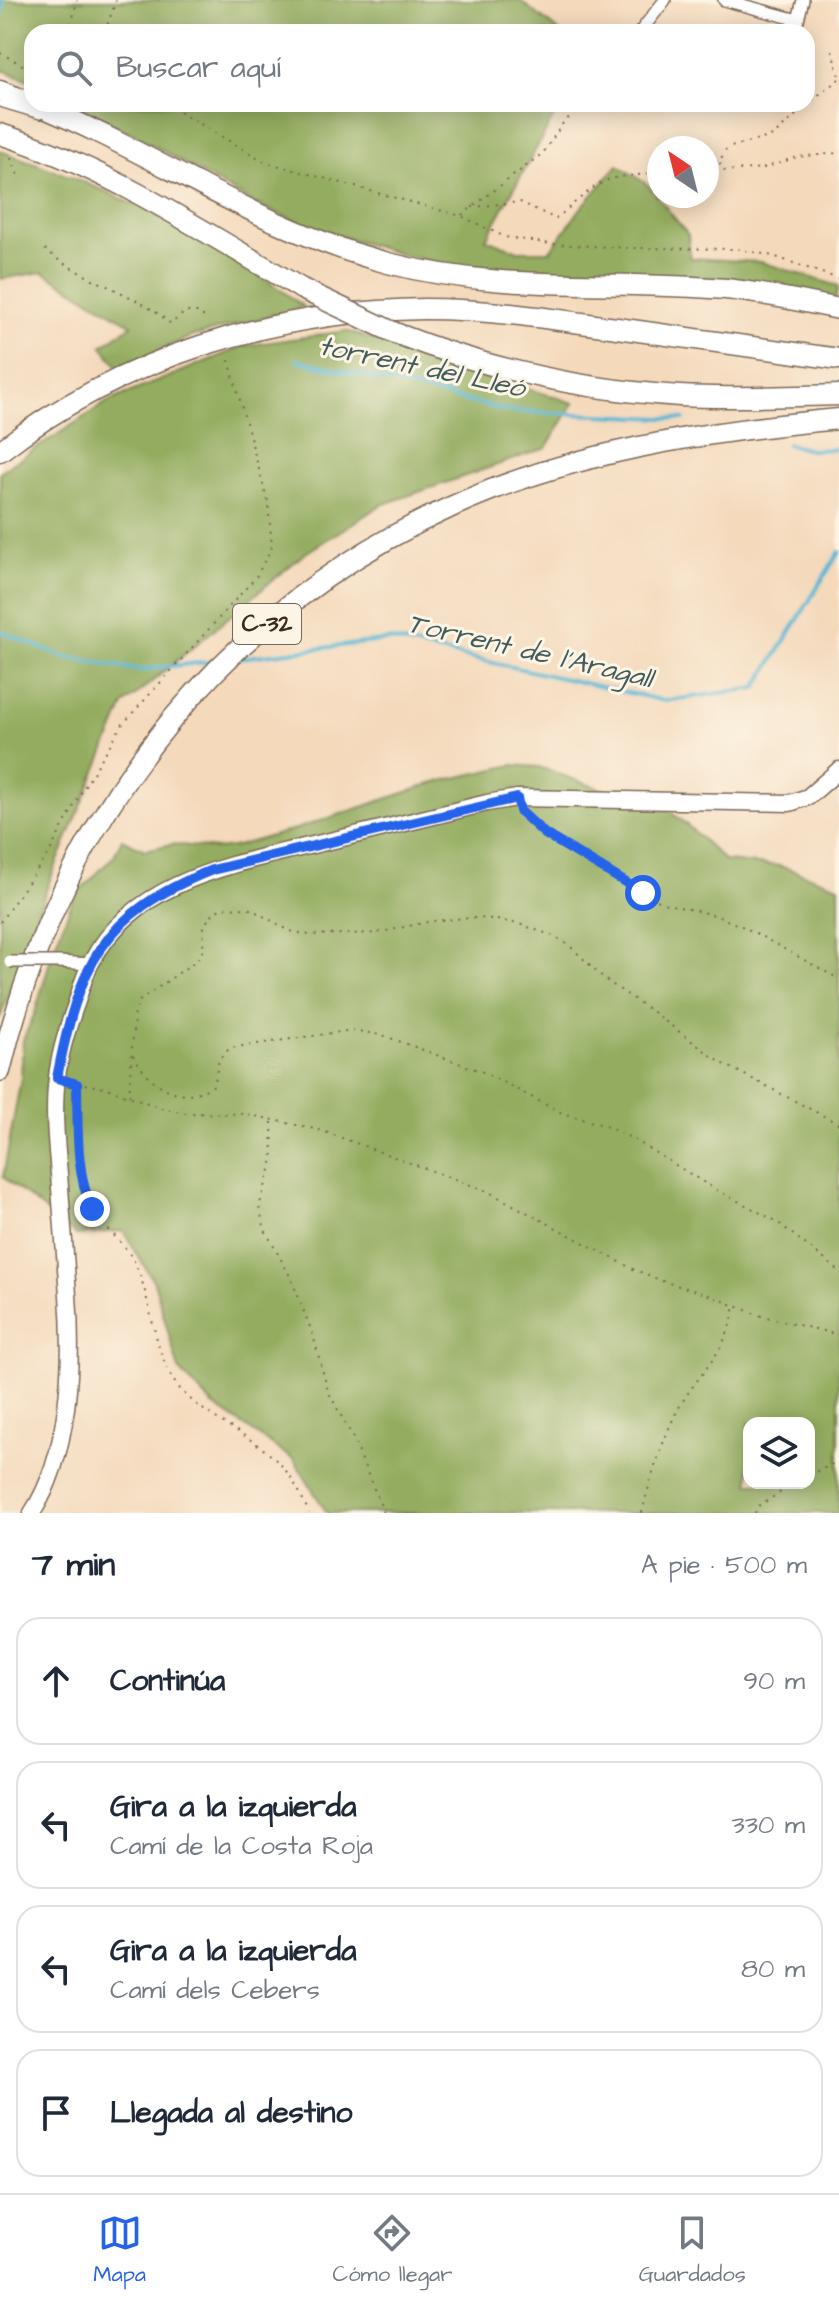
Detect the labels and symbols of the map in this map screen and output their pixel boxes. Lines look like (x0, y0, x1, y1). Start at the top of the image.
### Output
north arrow (647, 136, 719, 208)
water label: torrent del Lleó (316, 326, 531, 408)
road number: C-32 (233, 604, 301, 644)
water label: Torrent de l'Aragall (403, 604, 660, 700)
route start (625, 875, 661, 911)
route end (74, 1191, 110, 1227)

